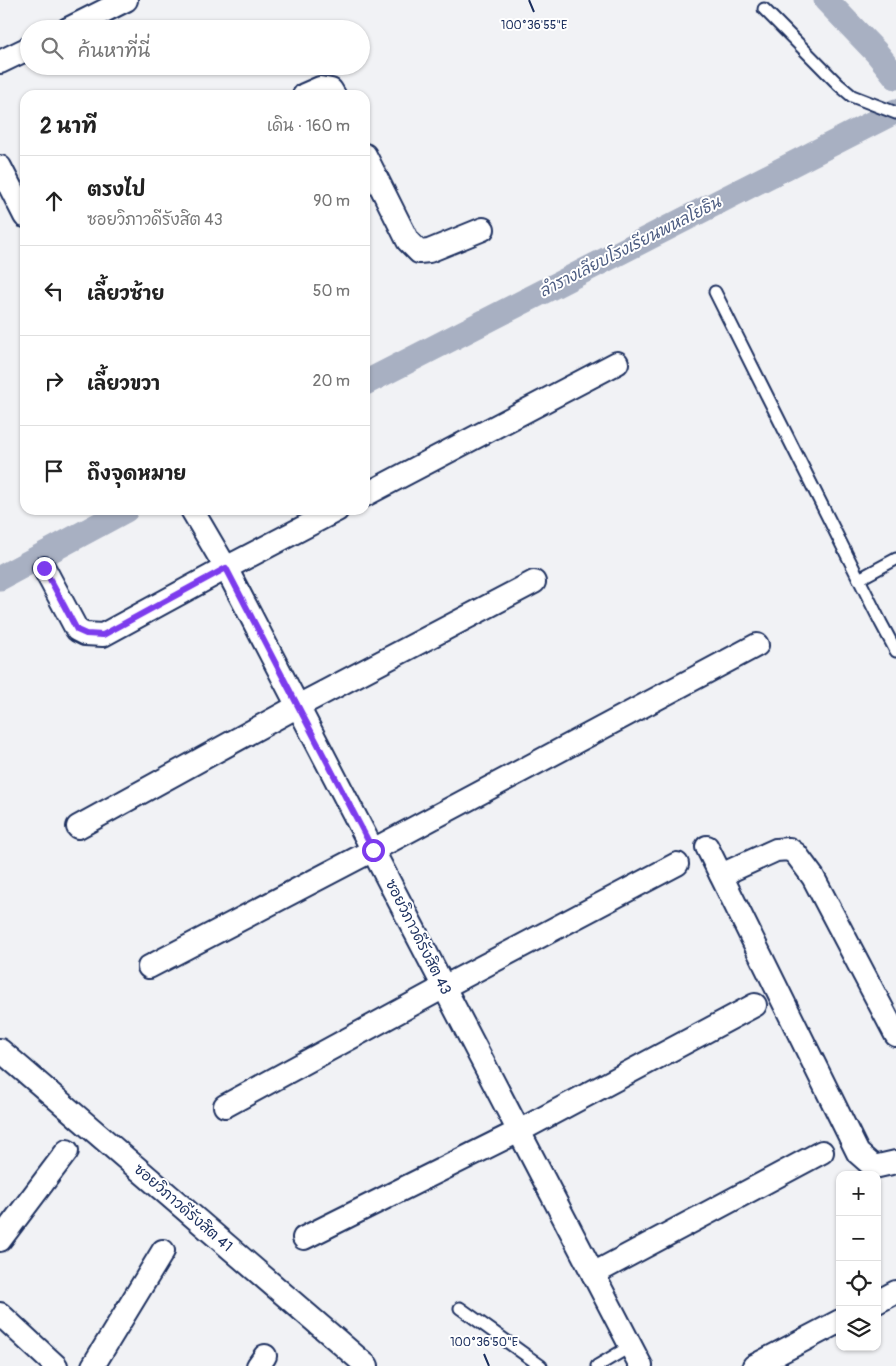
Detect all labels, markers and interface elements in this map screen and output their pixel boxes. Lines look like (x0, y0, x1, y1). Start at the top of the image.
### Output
text: 100°36'55"E (501, 18, 567, 33)
search box (20, 20, 370, 75)
icon: search (38, 34, 66, 62)
text: ค้นหาที่นี่ (78, 39, 150, 63)
text: 2 นาที (40, 113, 97, 140)
text: เดิน · 160 m (267, 116, 350, 136)
text: ตรงไป (87, 178, 145, 202)
icon: ahead (40, 187, 68, 215)
text: 90 m (313, 191, 350, 211)
water label: ลำรางเลียบโรงเรียนพหลโยธิน (535, 191, 725, 302)
text: ซอยวิภาวดีรังสิต 43 (87, 210, 223, 230)
icon: left (40, 277, 68, 305)
text: 50 m (313, 281, 350, 301)
text: เลี้ยวซ้าย (87, 282, 164, 306)
icon: right (40, 367, 68, 395)
text: 20 m (312, 371, 350, 391)
text: เลี้ยวขวา (87, 372, 160, 396)
icon: arrive (40, 457, 68, 485)
text: ถึงจุดหมาย (87, 462, 186, 486)
route end (33, 557, 56, 580)
route start (362, 839, 385, 862)
street label: ซอยวิภาวดีรังสิต 43 (381, 876, 455, 998)
street label: ซอยวิภาวดีรังสิต 41 (130, 1160, 236, 1256)
map controls (836, 1171, 881, 1351)
button: + (836, 1171, 881, 1216)
button: − (836, 1216, 881, 1261)
button: locate (836, 1261, 881, 1306)
button: layers (836, 1306, 881, 1351)
text: 100°36'50"E (450, 1335, 518, 1350)

